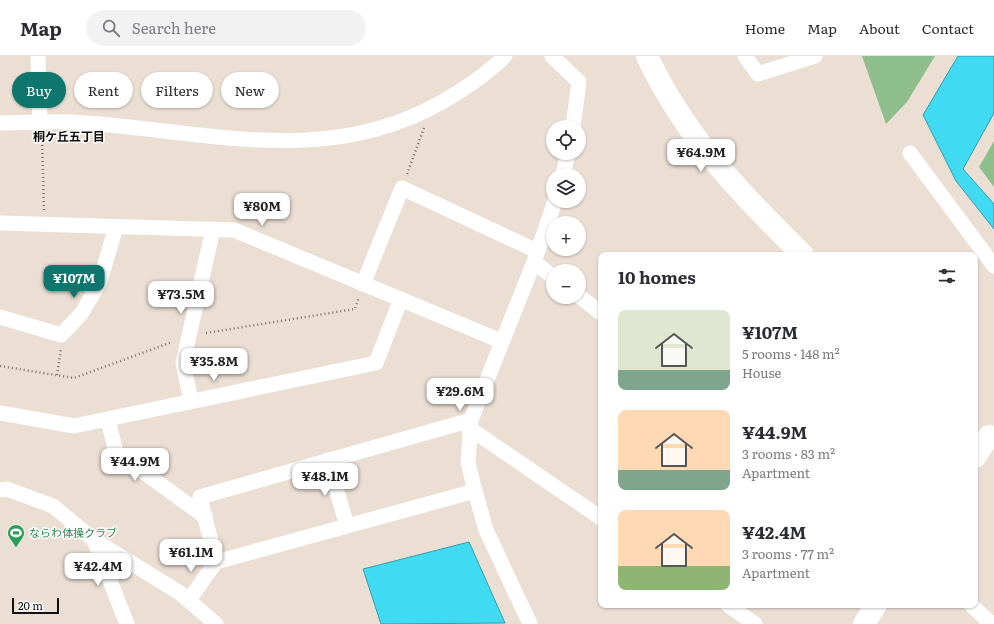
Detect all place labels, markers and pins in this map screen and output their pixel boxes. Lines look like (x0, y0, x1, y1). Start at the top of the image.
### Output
pin: ¥64.9M (668, 139, 734, 173)
pin: ¥80M (238, 193, 286, 227)
pin: ¥107M (46, 265, 102, 299)
pin: ¥73.5M (148, 281, 214, 315)
pin: ¥35.8M (181, 348, 247, 382)
pin: ¥29.6M (427, 378, 493, 412)
pin: ¥44.9M (102, 448, 168, 482)
pin: ¥48.1M (292, 463, 358, 497)
sports icon: ならわ体操クラブ (6, 523, 26, 548)
place label: ならわ体操クラブ (29, 524, 117, 540)
pin: ¥61.1M (158, 539, 224, 573)
pin: ¥42.4M (65, 553, 131, 587)

